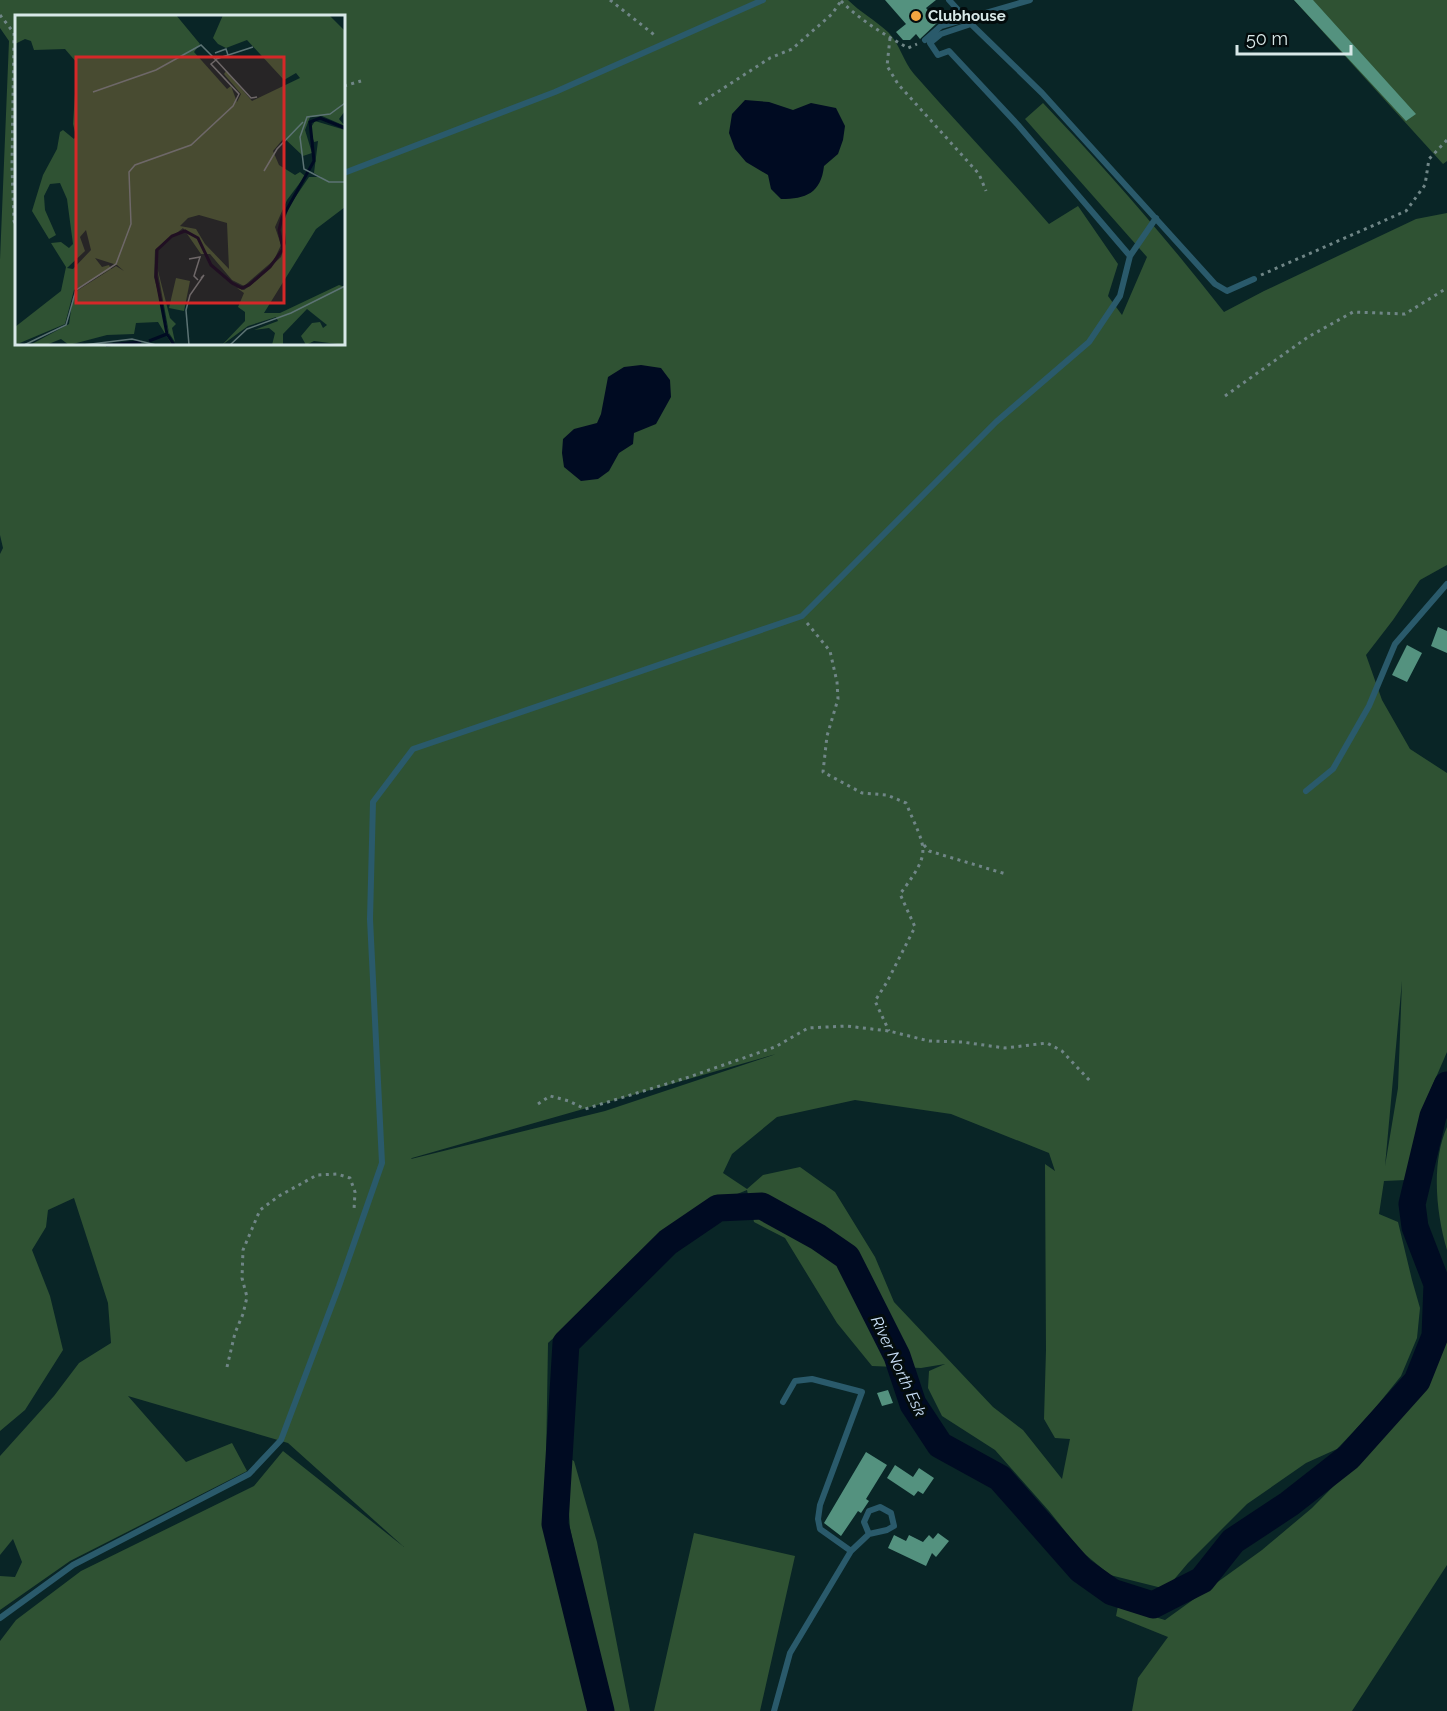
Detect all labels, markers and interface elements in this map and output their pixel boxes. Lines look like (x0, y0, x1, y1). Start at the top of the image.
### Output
place label: Clubhouse (928, 7, 1006, 25)
marker: Clubhouse (909, 9, 923, 23)
inset map (15, 15, 345, 345)
scale bar (1237, 18, 1351, 56)
text: 50 m (1246, 28, 1288, 49)
water label: River North Esk (867, 1313, 930, 1420)

